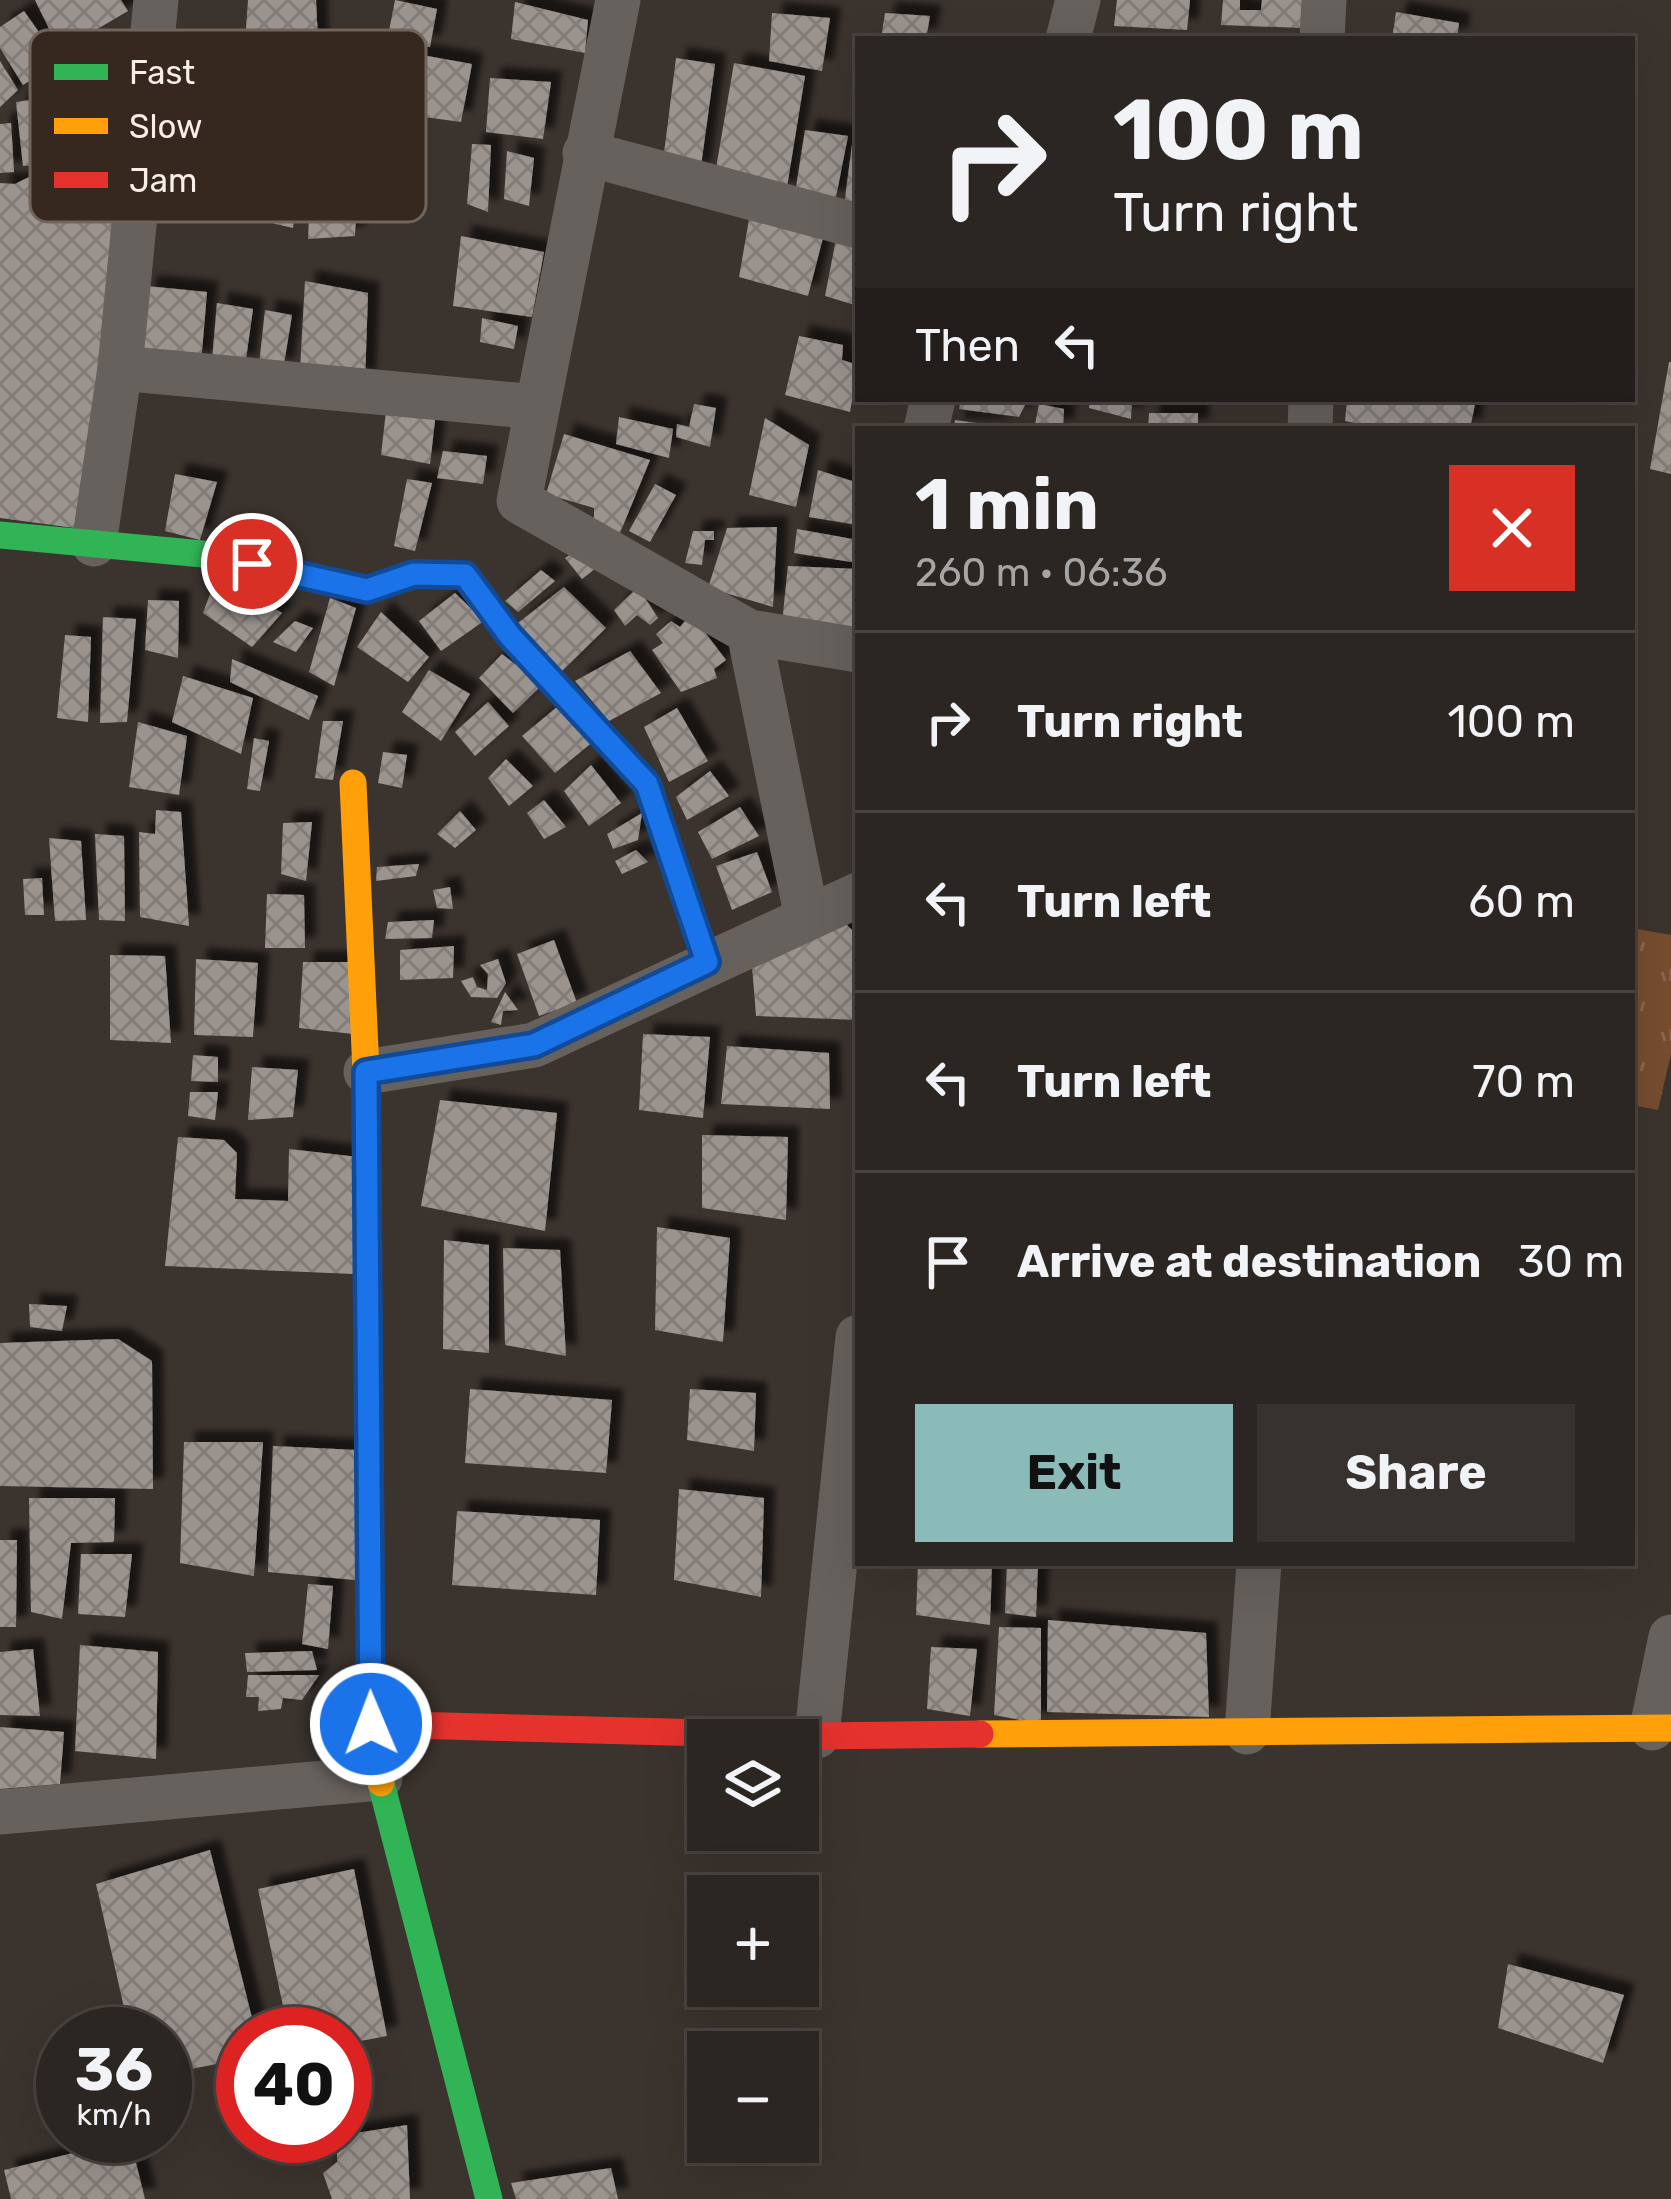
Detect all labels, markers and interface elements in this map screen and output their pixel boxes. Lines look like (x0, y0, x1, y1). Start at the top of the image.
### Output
legend (30, 30, 426, 222)
text: Fast (129, 53, 195, 92)
text: 100 m (1113, 80, 1364, 180)
icon: right (915, 84, 1071, 240)
text: Slow (129, 107, 203, 146)
text: Jam (129, 161, 197, 200)
text: Turn right (1113, 181, 1358, 245)
icon: left (1044, 312, 1110, 378)
text: Then (915, 319, 1020, 372)
text: 1 min (915, 462, 1099, 547)
button: close (1449, 465, 1575, 591)
pin (201, 513, 303, 615)
icon: arrive (219, 531, 285, 597)
text: 260 m · 06:36 (915, 550, 1168, 596)
icon: right (915, 689, 981, 755)
text: Turn right (1017, 695, 1243, 748)
text: 100 m (1448, 695, 1575, 748)
icon: left (915, 869, 981, 935)
text: Turn left (1017, 875, 1211, 928)
text: 60 m (1468, 875, 1575, 928)
icon: left (915, 1049, 981, 1115)
text: Turn left (1017, 1055, 1211, 1108)
text: 70 m (1472, 1055, 1575, 1108)
icon: arrive (915, 1229, 981, 1295)
text: Arrive at destination (1017, 1235, 1482, 1288)
text: 30 m (1518, 1235, 1624, 1288)
button: Exit (915, 1404, 1233, 1542)
button: Share (1257, 1404, 1575, 1542)
position arrow (308, 1661, 434, 1787)
map controls (687, 1719, 819, 2163)
button: layers (687, 1719, 819, 1851)
button: + (687, 1875, 819, 2007)
speed limit sign: 40 (216, 2007, 372, 2163)
button: − (687, 2031, 819, 2163)
text: 36 (75, 2034, 153, 2105)
text: km/h (77, 2097, 151, 2133)

